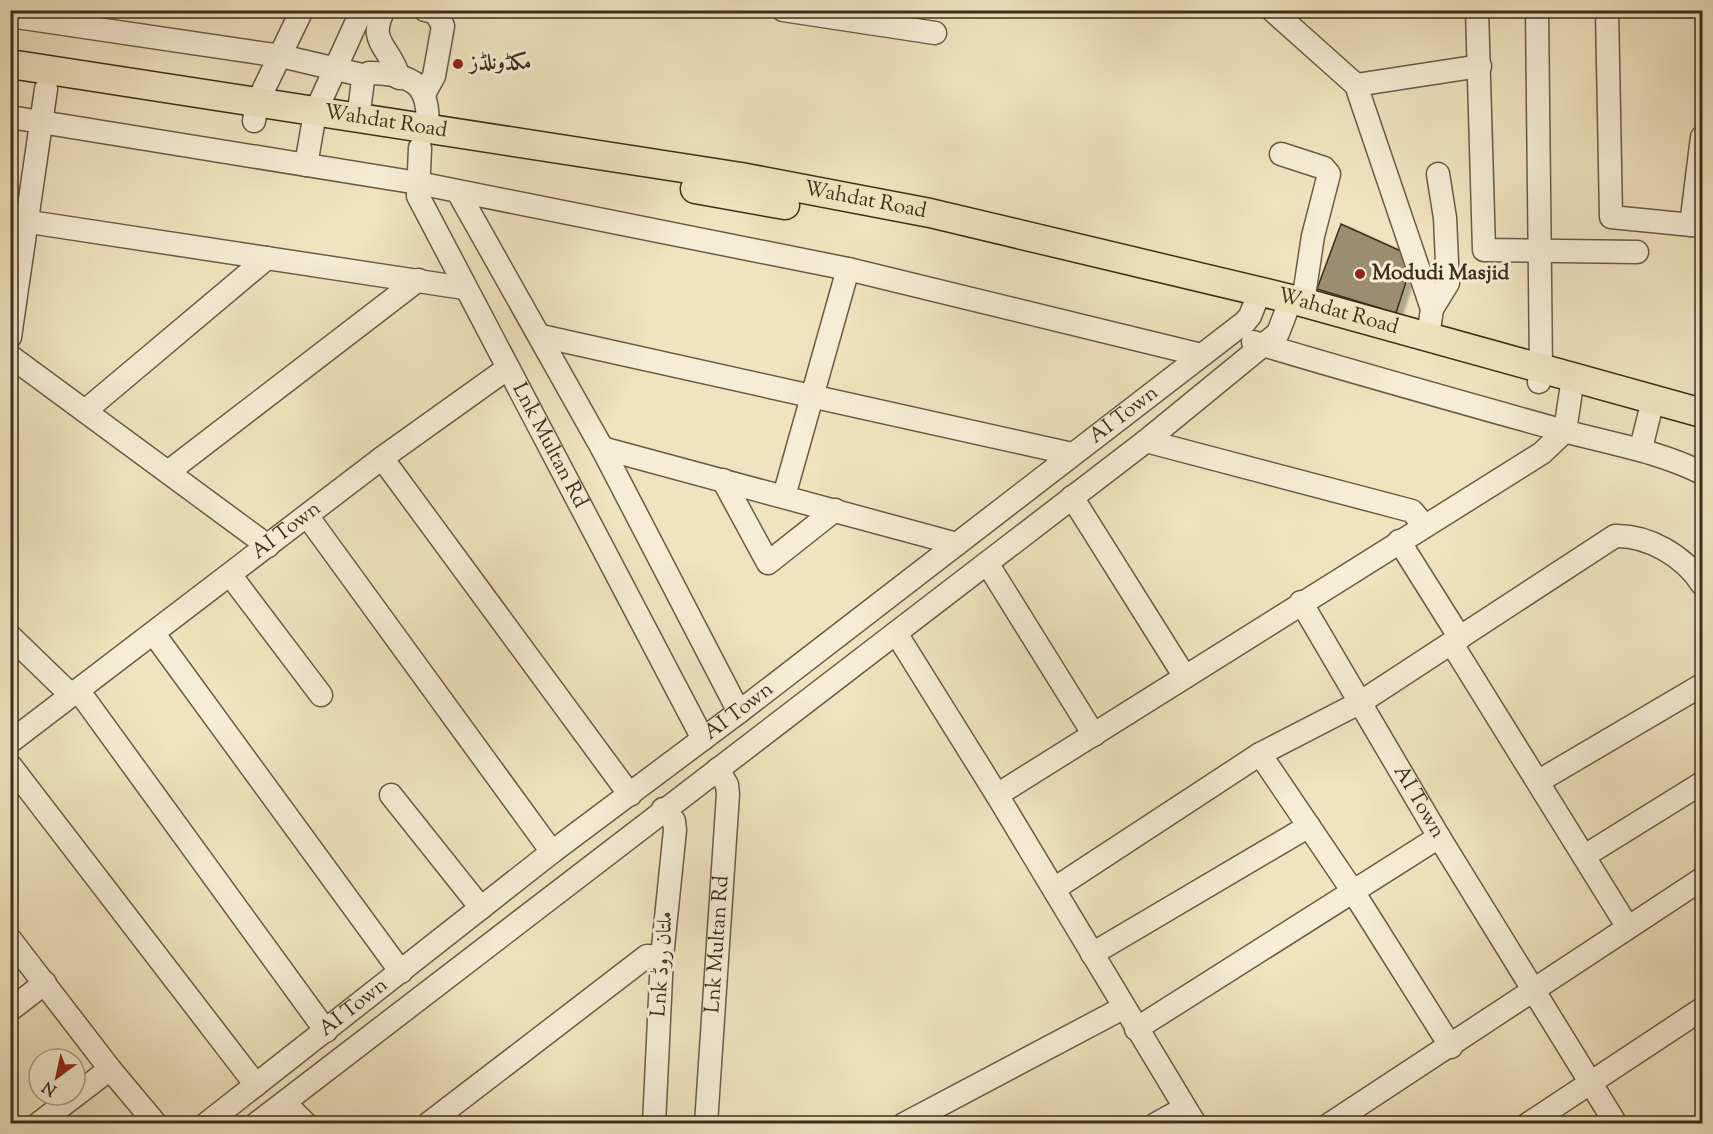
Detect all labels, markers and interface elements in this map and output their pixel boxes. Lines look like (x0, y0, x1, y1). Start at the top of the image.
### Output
place label: مکڈونلڈز (468, 49, 531, 79)
marker: مکڈونلڈز (451, 57, 465, 71)
street label: Wahdat Road (322, 98, 449, 146)
street label: Wahdat Road (801, 174, 929, 227)
place label: Modudi Masjid (1372, 259, 1510, 289)
marker: Modudi Masjid (1353, 267, 1367, 281)
street label: Wahdat Road (1275, 281, 1402, 343)
street label: Lnk Multan Rd (504, 378, 594, 514)
street label: AI Town (1083, 379, 1165, 452)
street label: AI Town (246, 495, 328, 567)
street label: AI Town (698, 675, 780, 748)
street label: AI Town (1385, 760, 1452, 844)
street label: Lnk Multan Rd (698, 874, 738, 1014)
street label: Lnk ملتان روڈ (644, 910, 682, 1018)
street label: AI Town (313, 971, 395, 1044)
north arrow (27, 1047, 87, 1107)
text: N (38, 1074, 62, 1101)

